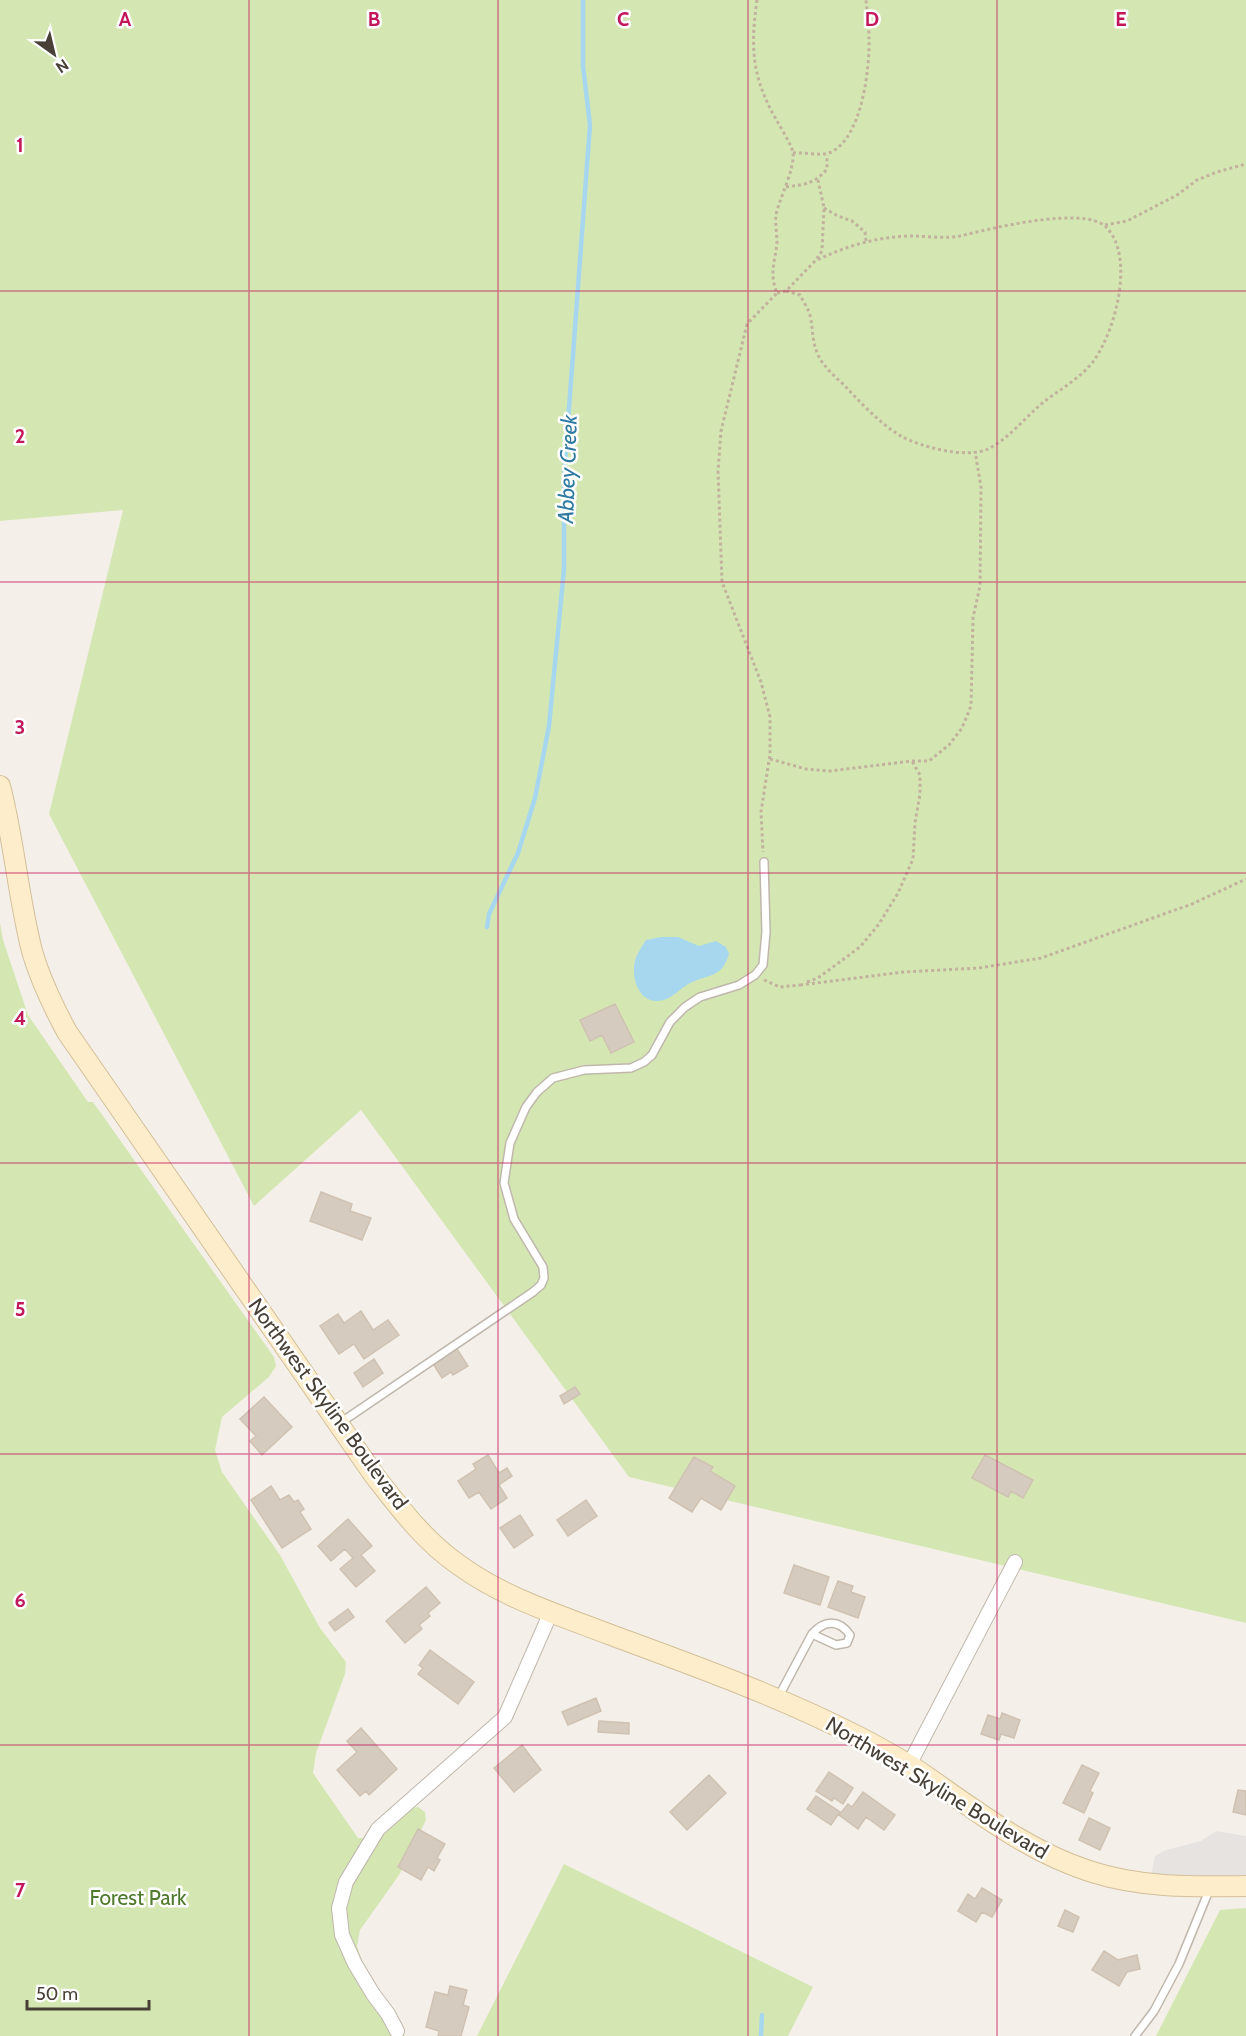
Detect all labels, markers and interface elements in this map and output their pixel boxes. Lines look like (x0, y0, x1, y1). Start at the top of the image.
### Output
text: A (119, 7, 132, 31)
text: B (368, 7, 380, 31)
text: C (617, 7, 629, 31)
text: D (865, 7, 879, 31)
text: E (1115, 7, 1127, 31)
north arrow (24, 24, 84, 84)
text: N (52, 55, 72, 77)
text: 1 (16, 133, 24, 157)
water label: Abbey Creek (552, 414, 583, 525)
text: 2 (15, 424, 25, 448)
text: 3 (15, 715, 25, 739)
text: 4 (14, 1006, 26, 1030)
street label: Northwest Skyline Boulevard (243, 1293, 413, 1514)
text: 5 (15, 1297, 25, 1321)
text: 6 (14, 1588, 26, 1612)
street label: Northwest Skyline Boulevard (822, 1711, 1053, 1864)
text: 7 (15, 1878, 26, 1902)
park label: Forest Park (89, 1885, 187, 1910)
scale bar (27, 1973, 148, 2011)
text: 50 m (36, 1983, 78, 2005)

